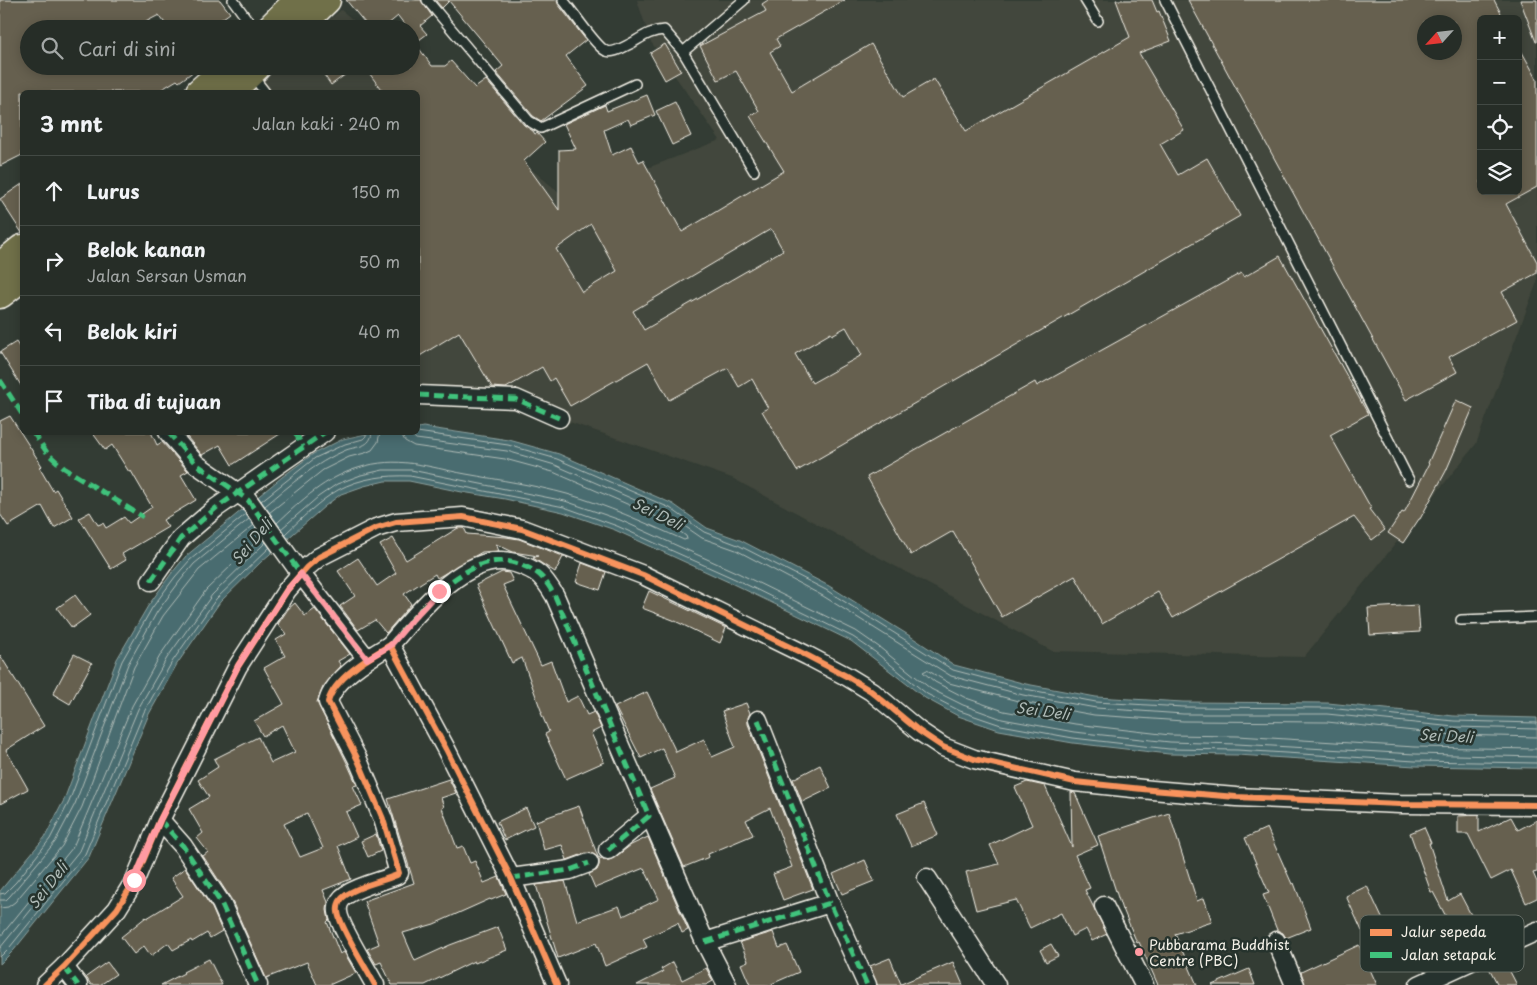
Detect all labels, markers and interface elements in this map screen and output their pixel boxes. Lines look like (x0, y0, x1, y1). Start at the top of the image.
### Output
north arrow (1417, 15, 1462, 60)
map controls (1477, 15, 1522, 195)
button: + (1477, 15, 1522, 60)
search box (20, 20, 420, 75)
icon: search (38, 34, 66, 62)
text: Cari di sini (78, 34, 176, 62)
button: − (1477, 60, 1522, 105)
button: locate (1477, 105, 1522, 150)
text: 3 mnt (40, 107, 103, 139)
text: Jalan kaki · 240 m (252, 111, 400, 135)
button: layers (1477, 150, 1522, 195)
icon: ahead (40, 177, 68, 205)
text: Lurus (87, 177, 140, 205)
text: 150 m (352, 179, 400, 203)
text: Belok kanan (87, 235, 206, 263)
icon: right (40, 247, 68, 275)
text: 50 m (359, 249, 400, 273)
text: Jalan Sersan Usman (87, 263, 247, 287)
icon: left (40, 317, 68, 345)
text: Belok kiri (87, 317, 177, 345)
text: 40 m (358, 319, 400, 343)
icon: arrive (40, 387, 68, 415)
text: Tiba di tujuan (87, 387, 221, 415)
water label: Sei Deli (629, 491, 690, 536)
water label: Sei Deli (225, 511, 279, 569)
route end (428, 580, 451, 603)
water label: Sei Deli (1015, 695, 1074, 725)
water label: Sei Deli (1419, 722, 1476, 748)
water label: Sei Deli (21, 855, 74, 913)
route start (123, 869, 146, 892)
legend (1360, 915, 1524, 972)
text: Jalur sepeda (1401, 921, 1487, 942)
place label: Pubbarama Buddhist Centre (PBC) (1149, 934, 1290, 971)
text: Jalan setapak (1401, 944, 1497, 965)
marker: Pubbarama Buddhist Centre (PBC) (1133, 946, 1145, 958)

